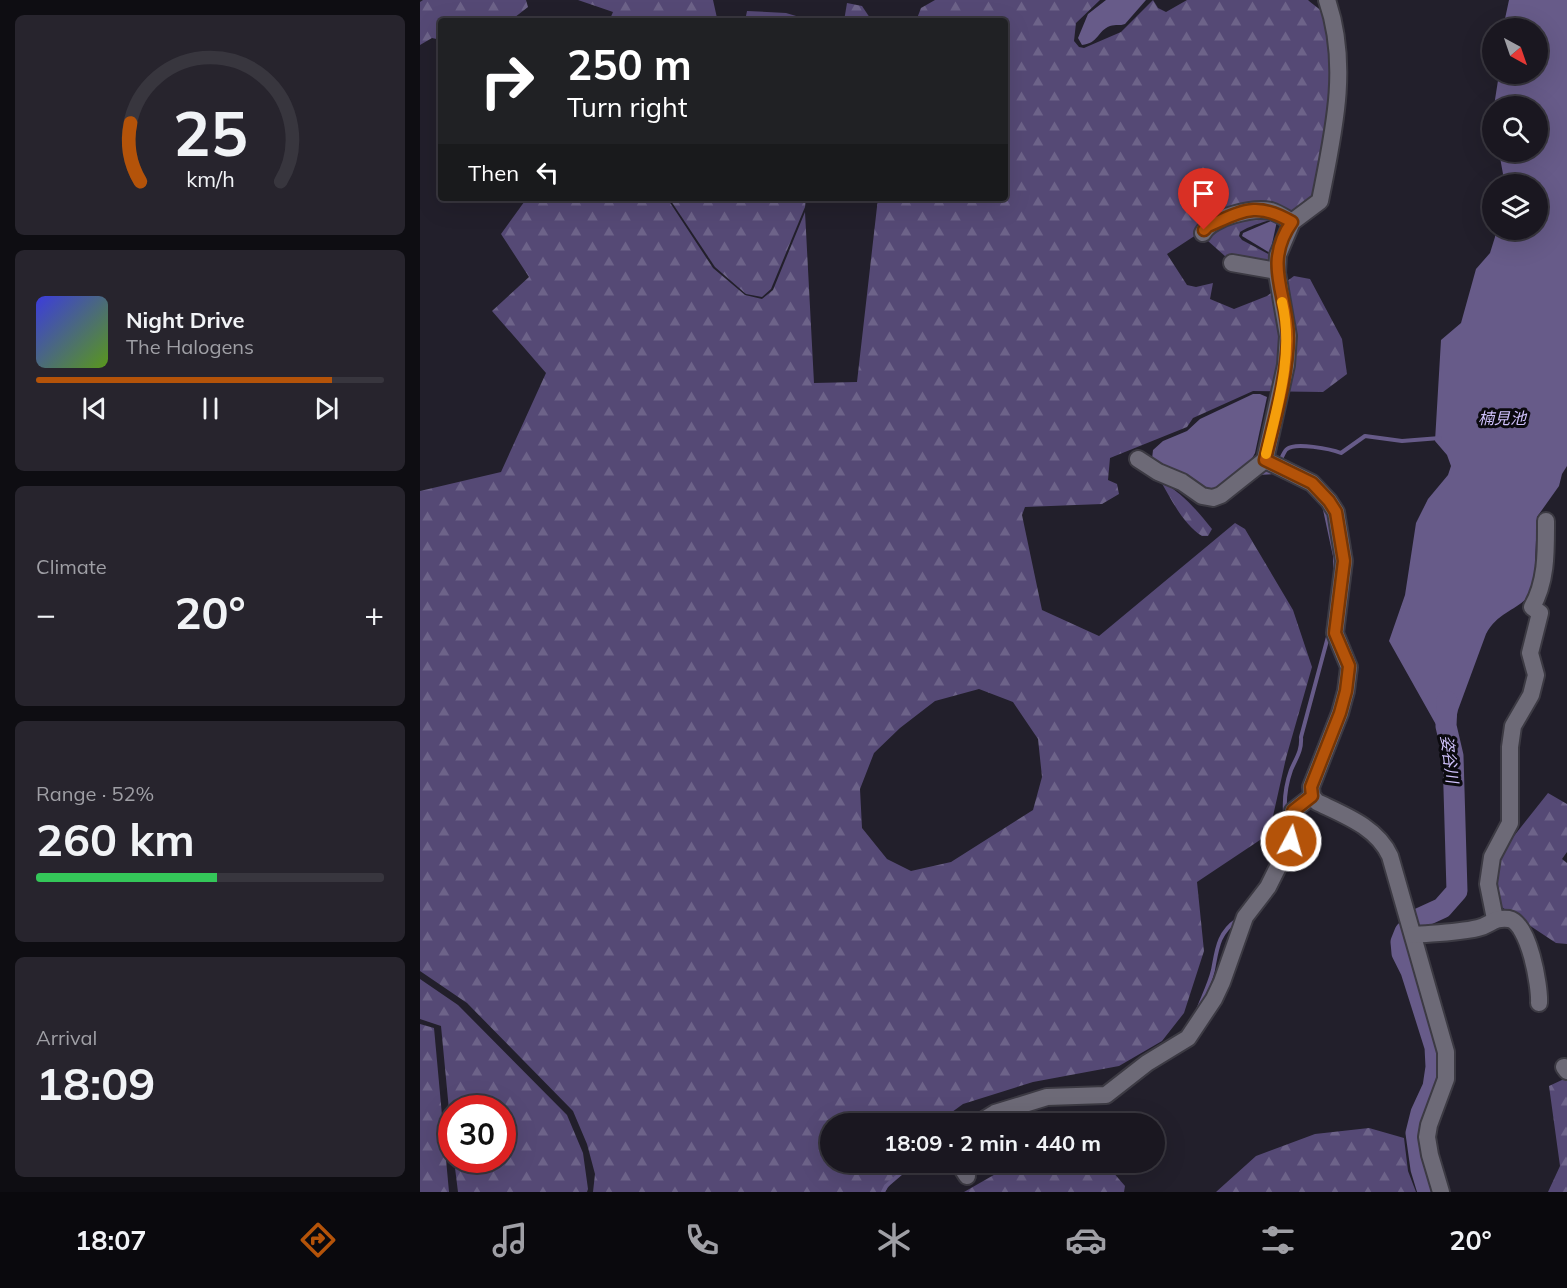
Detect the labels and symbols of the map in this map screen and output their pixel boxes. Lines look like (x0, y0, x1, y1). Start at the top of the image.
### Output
north arrow (1482, 18, 1548, 84)
pin (1178, 168, 1229, 230)
water label: 楠見池 (1478, 408, 1528, 428)
water label: 姿谷川 (1437, 734, 1463, 786)
position arrow (1259, 809, 1323, 873)
speed limit sign: 30 (438, 1095, 516, 1173)

